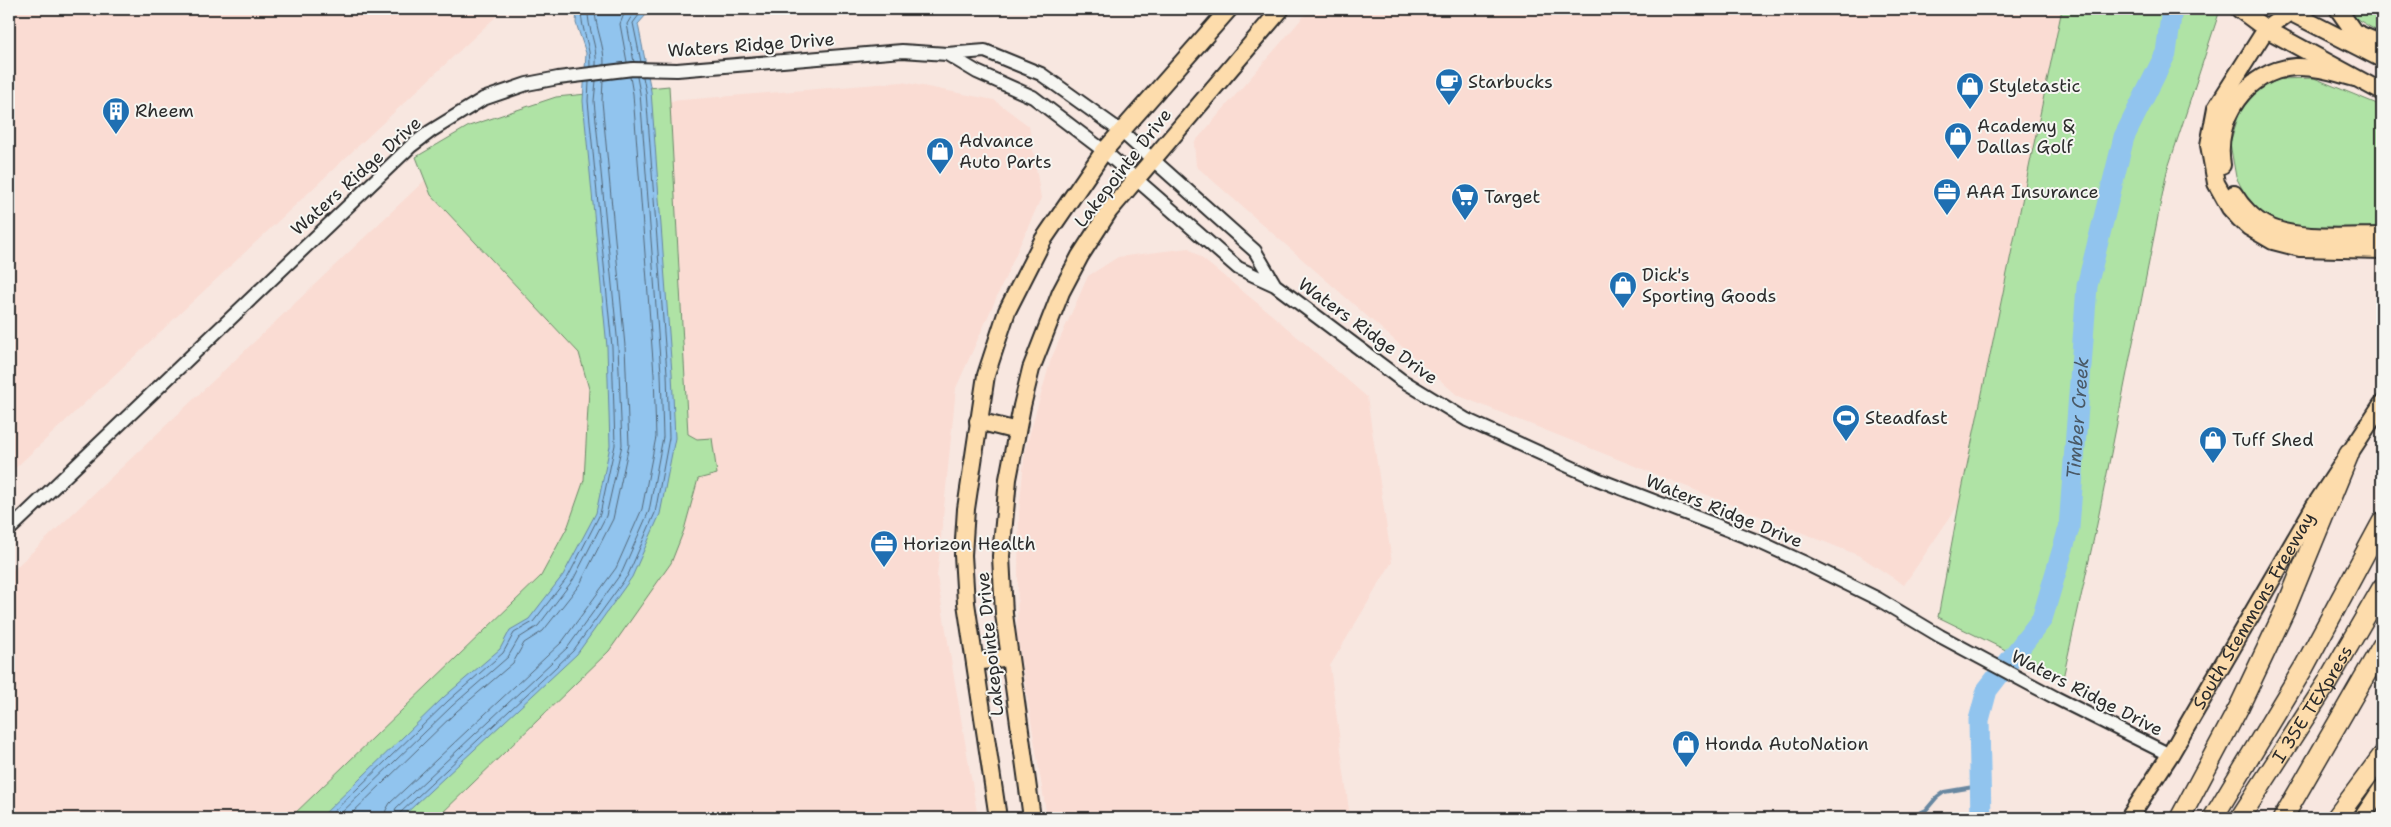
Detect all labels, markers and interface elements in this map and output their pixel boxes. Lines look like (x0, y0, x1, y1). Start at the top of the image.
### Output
street label: Waters Ridge Drive (667, 27, 835, 63)
cafe icon: Starbucks (1434, 67, 1464, 106)
place label: Starbucks (1468, 70, 1553, 94)
shop icon: Styletastic (1955, 71, 1985, 110)
place label: Styletastic (1989, 74, 2080, 98)
building icon: Rheem (101, 96, 131, 135)
place label: Rheem (135, 99, 194, 123)
street label: Lakepointe Drive (1069, 103, 1177, 233)
street label: Waters Ridge Drive (286, 111, 426, 241)
place label: Academy & Dallas Golf (1977, 114, 2075, 159)
shop icon: Academy & Dallas Golf (1943, 121, 1973, 160)
place label: Advance Auto Parts (959, 129, 1052, 174)
shop icon: Advance Auto Parts (925, 136, 955, 175)
office icon: AAA Insurance (1932, 177, 1962, 216)
place label: AAA Insurance (1966, 180, 2099, 204)
supermarket icon: Target (1450, 182, 1480, 221)
place label: Target (1484, 185, 1540, 209)
place label: Dick's Sporting Goods (1642, 263, 1776, 308)
shop icon: Dick's Sporting Goods (1608, 270, 1638, 309)
street label: Waters Ridge Drive (1293, 272, 1443, 390)
water label: Timber Creek (2060, 356, 2094, 480)
sports icon: Steadfast (1831, 403, 1861, 442)
place label: Steadfast (1865, 406, 1948, 430)
shop icon: Tuff Shed (2198, 425, 2228, 464)
place label: Tuff Shed (2232, 428, 2314, 452)
street label: Waters Ridge Drive (1642, 469, 1806, 553)
street label: South Stemmons Freeway (2187, 508, 2320, 714)
office icon: Horizon Health (869, 529, 899, 568)
place label: Horizon Health (903, 532, 1036, 556)
street label: Lakepointe Drive (970, 571, 1010, 717)
street label: I 35E TEXpress (2267, 641, 2358, 768)
street label: Waters Ridge Drive (2007, 644, 2167, 742)
shop icon: Honda AutoNation (1671, 729, 1701, 768)
place label: Honda AutoNation (1705, 732, 1868, 756)

